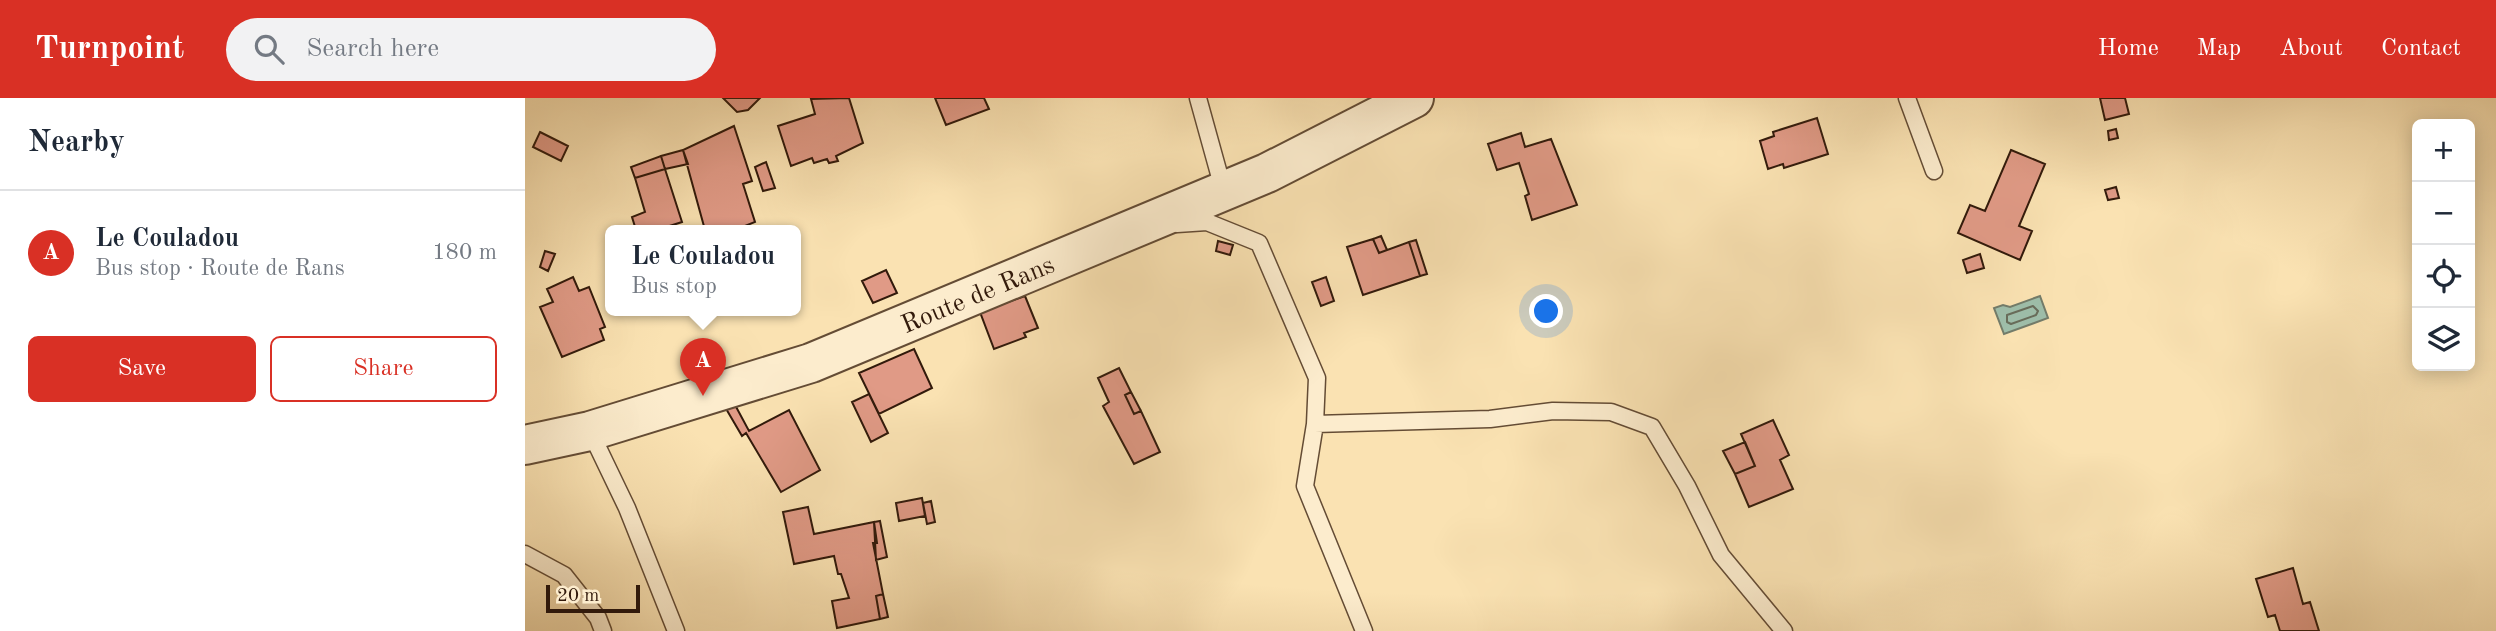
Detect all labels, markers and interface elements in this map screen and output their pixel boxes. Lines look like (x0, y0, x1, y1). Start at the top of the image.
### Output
search box (226, 18, 716, 81)
icon: search (250, 30, 288, 68)
text: Turnpoint (35, 33, 184, 66)
text: Search here (306, 36, 439, 62)
text: Home (2098, 37, 2159, 61)
text: Map (2197, 37, 2241, 61)
text: About (2279, 37, 2343, 61)
text: Contact (2381, 37, 2461, 61)
map controls (2412, 119, 2475, 371)
button: + (2412, 119, 2475, 182)
text: Nearby (28, 128, 125, 158)
button: − (2412, 182, 2475, 245)
popup (605, 225, 801, 316)
text: Le Couladou (95, 226, 239, 252)
text: A (42, 241, 60, 264)
text: 180 m (432, 241, 497, 264)
text: Le Couladou (631, 244, 775, 270)
button: locate (2412, 245, 2475, 308)
street label: Route de Rans (898, 252, 1059, 339)
text: Bus stop · Route de Rans (95, 257, 345, 280)
text: Bus stop (631, 275, 717, 298)
your location (1529, 294, 1563, 328)
button: layers (2412, 308, 2475, 371)
button: Save (28, 336, 256, 402)
button: Share (270, 336, 497, 402)
pin: A (680, 338, 726, 396)
scale bar (546, 582, 641, 614)
text: 20 m (557, 587, 599, 606)

